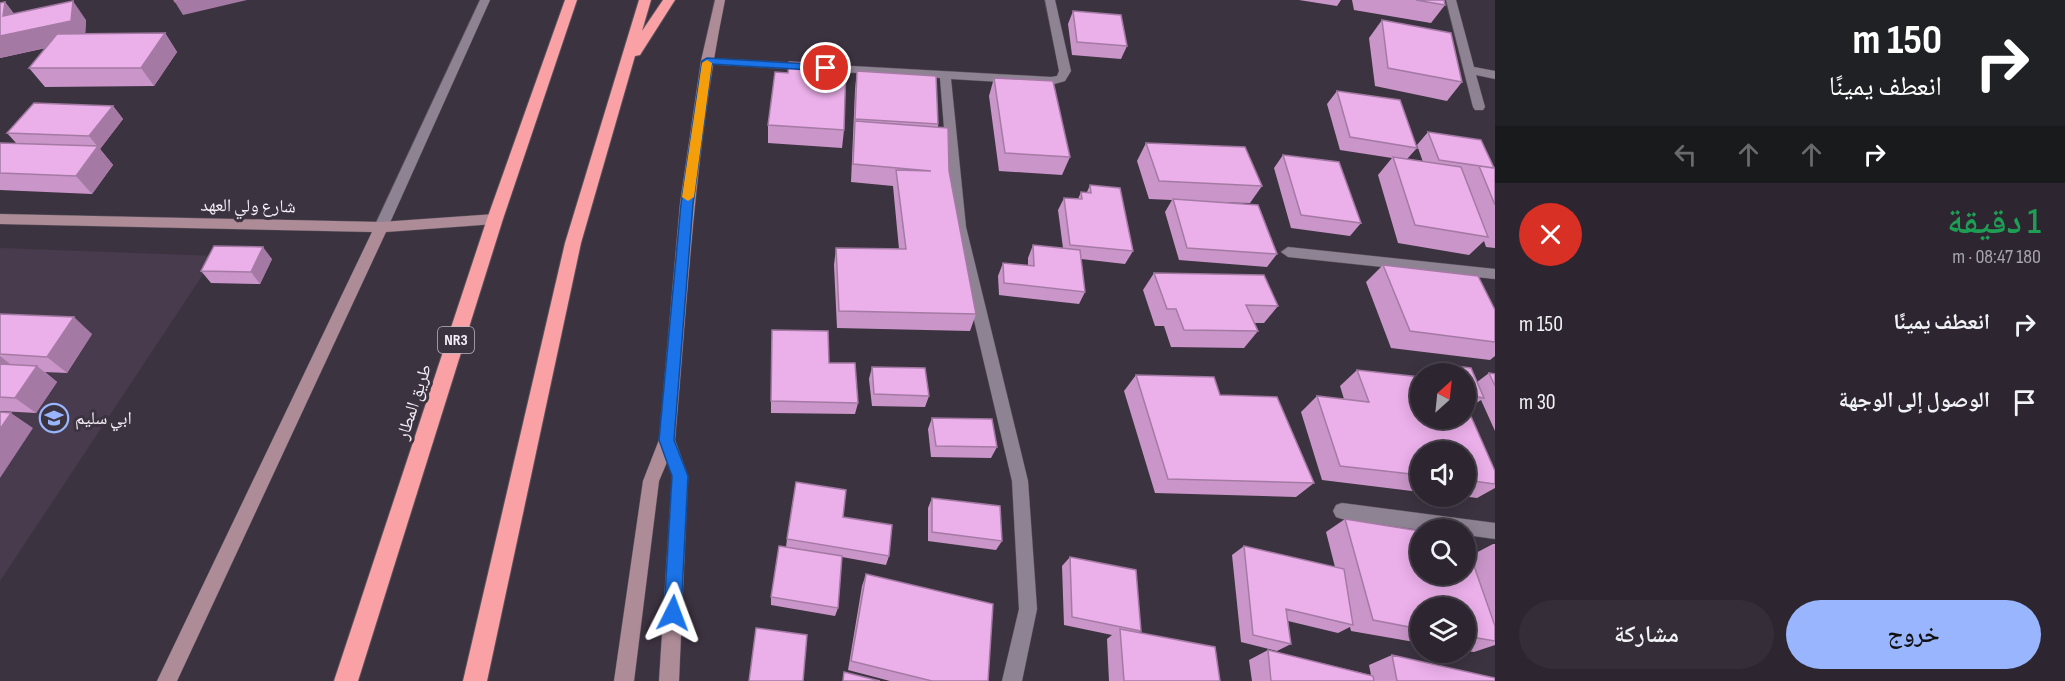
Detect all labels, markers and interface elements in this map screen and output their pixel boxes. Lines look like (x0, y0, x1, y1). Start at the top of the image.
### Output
text: 150 m (1853, 15, 1942, 66)
icon: right (1963, 24, 2041, 102)
pin (800, 42, 851, 93)
icon: arrive (809, 51, 842, 84)
text: انعطف يمينًا (1829, 71, 1942, 103)
icon: left (1669, 138, 1702, 171)
icon: ahead (1732, 138, 1765, 171)
icon: ahead (1795, 138, 1828, 171)
icon: right (1858, 138, 1891, 171)
street label: شارع ولي العهد (200, 195, 296, 221)
text: 1 دقيقة (1947, 201, 2041, 244)
button: close (1519, 203, 1582, 266)
text: 180 m · 08:47 (1952, 245, 2041, 269)
icon: right (2008, 308, 2041, 341)
text: انعطف يمينًا (1893, 309, 1990, 336)
text: 150 m (1519, 311, 1563, 338)
road number: NR3 (438, 327, 474, 353)
street label: طريق المطار (392, 362, 436, 443)
north arrow (1410, 363, 1476, 429)
map controls (1410, 363, 1476, 663)
icon: arrive (2008, 386, 2041, 419)
text: الوصول إلى الوجهة (1838, 387, 1990, 414)
text: 30 m (1519, 389, 1556, 416)
school or university icon: ابي سليم (38, 402, 70, 434)
place label: ابي سليم (75, 408, 132, 432)
button: sound (1410, 441, 1476, 507)
button: search (1410, 519, 1476, 585)
position arrow (641, 581, 705, 645)
button: layers (1410, 597, 1476, 663)
button: مشاركة (1519, 600, 1774, 669)
button: خروج (1786, 600, 2041, 669)

